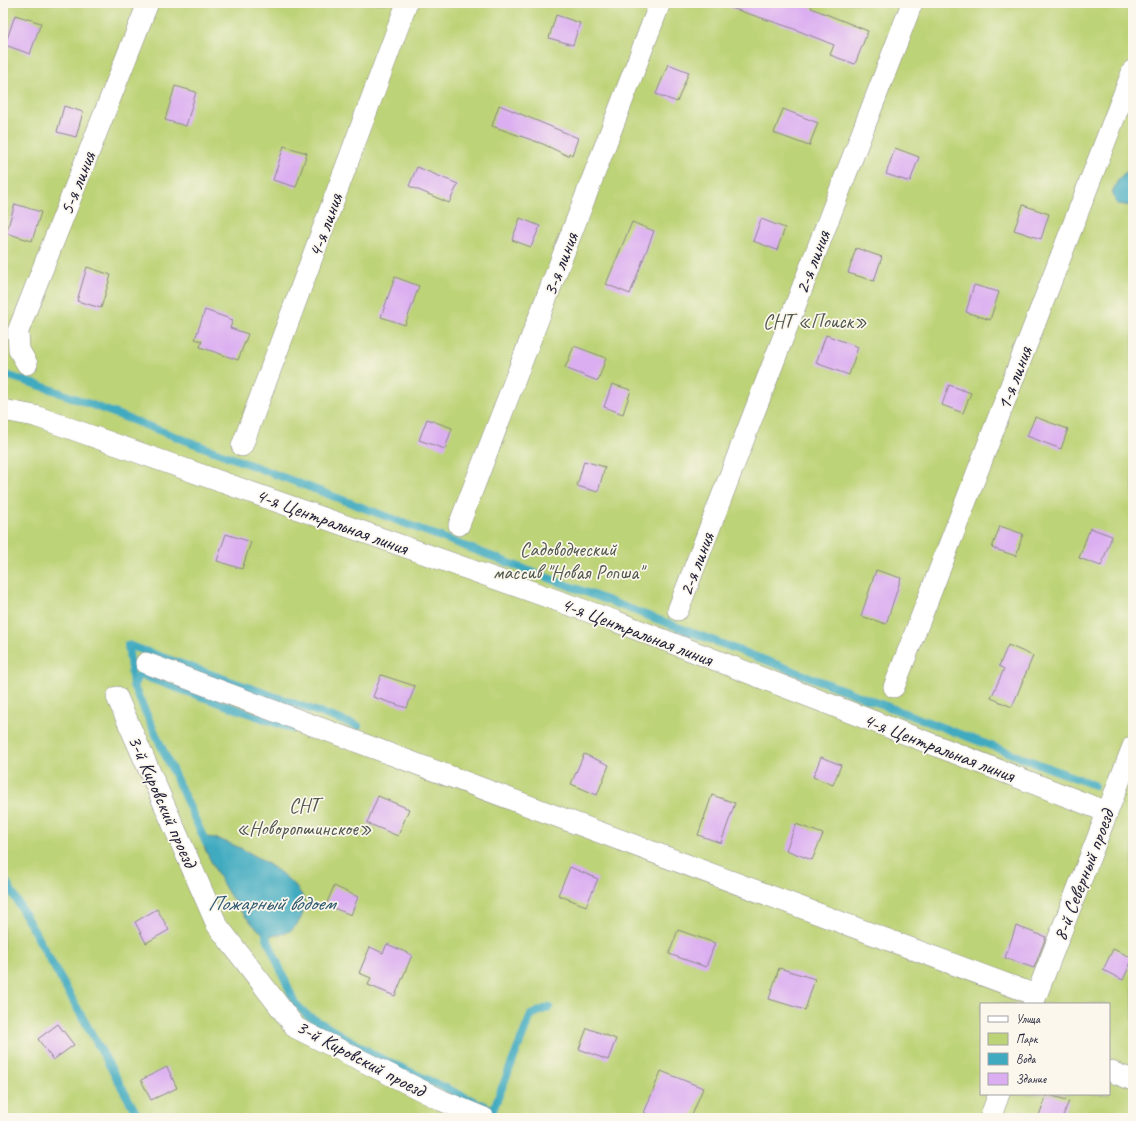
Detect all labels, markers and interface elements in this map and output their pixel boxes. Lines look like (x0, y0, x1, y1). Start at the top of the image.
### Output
street label: 5-я линия (54, 147, 102, 218)
street label: 4-я линия (302, 189, 349, 260)
street label: 2-я линия (789, 226, 836, 297)
street label: 3-я линия (537, 228, 584, 299)
park label: СНТ «Поиск» (763, 309, 867, 334)
street label: 1-я линия (991, 342, 1038, 413)
street label: 4-я Центральная линия (253, 482, 413, 561)
street label: 2-я линия (673, 528, 720, 599)
park label: Садоводческий массив "Новая Ропша" (493, 537, 647, 585)
street label: 4-я Центральная линия (558, 591, 718, 672)
street label: 4-я Центральная линия (860, 707, 1020, 788)
street label: 3-й Кировский проезд (122, 731, 204, 873)
park label: СНТ «Новоропшинское» (236, 793, 372, 841)
street label: 8-й Северный проезд (1047, 804, 1121, 944)
water label: Пожарный водоем (208, 890, 337, 916)
legend (980, 1003, 1110, 1095)
text: Улица (1016, 1011, 1041, 1027)
street label: 3-й Кировский проезд (292, 1014, 431, 1104)
text: Парк (1016, 1031, 1039, 1047)
text: Вода (1016, 1051, 1037, 1067)
text: Здание (1016, 1071, 1047, 1087)

